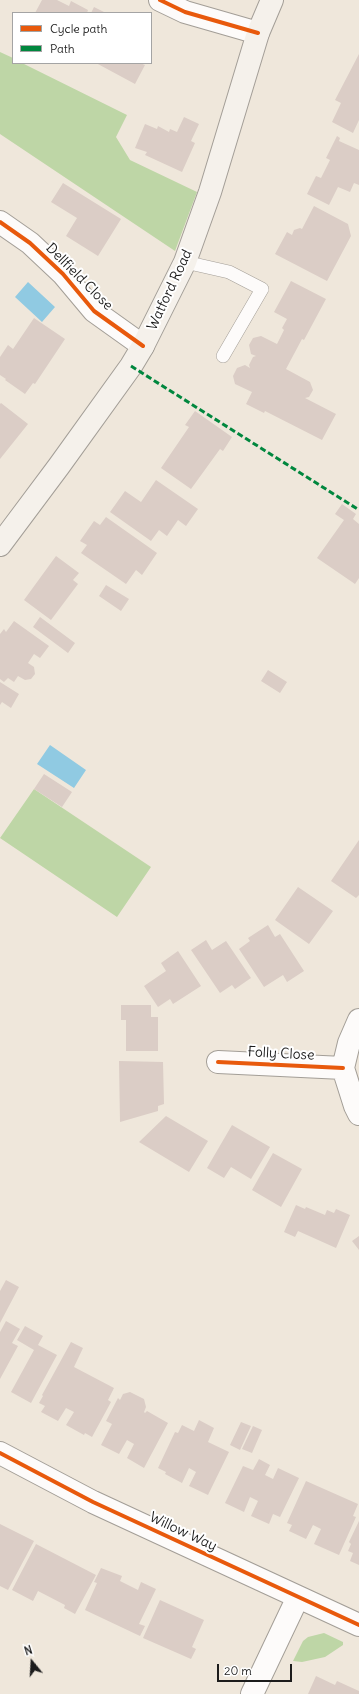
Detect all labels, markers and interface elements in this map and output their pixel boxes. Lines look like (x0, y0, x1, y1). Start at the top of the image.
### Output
legend (12, 12, 152, 64)
text: Cycle path (50, 21, 107, 36)
text: Path (50, 41, 75, 56)
street label: Dellfield Close (42, 240, 116, 314)
street label: Watford Road (144, 247, 196, 333)
street label: Folly Close (247, 1044, 315, 1064)
street label: Willow Way (147, 1509, 219, 1555)
north arrow (12, 1642, 52, 1682)
text: N (23, 1643, 34, 1658)
scale bar (219, 1656, 294, 1682)
text: 20 m (224, 1663, 252, 1678)

